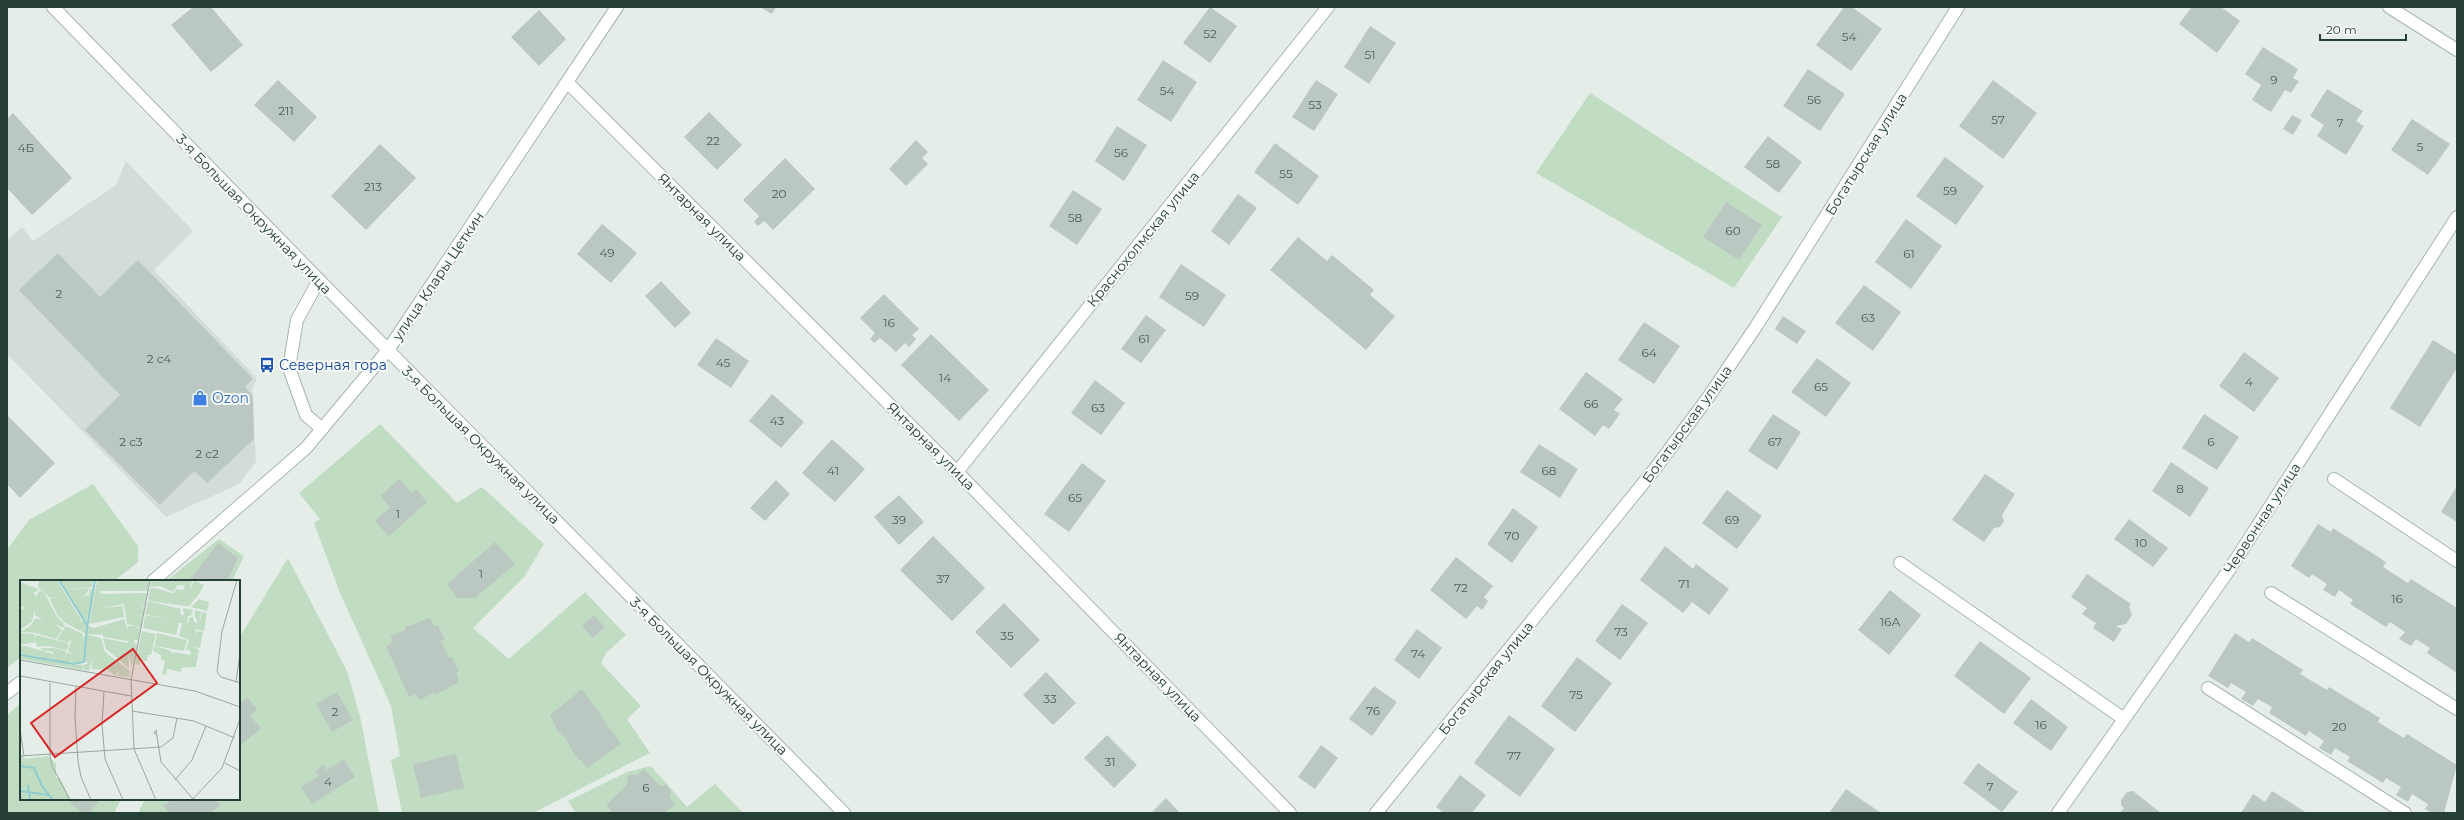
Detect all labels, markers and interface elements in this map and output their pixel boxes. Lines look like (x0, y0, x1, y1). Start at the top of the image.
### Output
scale bar (2320, 16, 2406, 42)
text: 20 m (2326, 22, 2357, 37)
house number: 52 (1203, 26, 1217, 41)
house number: 54 (1842, 29, 1856, 44)
house number: 51 (1364, 47, 1376, 62)
house number: 9 (2270, 72, 2278, 87)
house number: 54 (1160, 83, 1174, 98)
street label: Богатырская улица (1821, 89, 1911, 219)
house number: 56 (1807, 92, 1821, 107)
house number: 53 (1308, 97, 1322, 112)
house number: 211 (278, 103, 294, 118)
house number: 57 (1991, 112, 2005, 127)
house number: 7 (2336, 115, 2344, 130)
street label: 3-я Большая Окружная улица (172, 130, 336, 298)
house number: 22 (706, 133, 720, 148)
house number: 5 (2417, 139, 2424, 154)
house number: 4Б (18, 140, 35, 155)
house number: 56 (1114, 145, 1128, 160)
house number: 58 (1766, 156, 1781, 171)
house number: 55 (1279, 166, 1293, 181)
street label: Краснохолмская улица (1083, 168, 1203, 310)
street label: Янтарная улица (654, 169, 750, 265)
house number: 213 (364, 179, 382, 194)
house number: 59 (1943, 183, 1957, 198)
house number: 20 (772, 186, 786, 201)
street label: улица Клары Цеткин (388, 208, 488, 345)
house number: 58 (1068, 210, 1083, 225)
house number: 60 (1725, 223, 1741, 238)
house number: 49 (599, 245, 615, 260)
house number: 61 (1903, 246, 1915, 261)
house number: 2 (56, 286, 63, 301)
house number: 59 (1185, 288, 1199, 303)
house number: 63 (1861, 310, 1875, 325)
house number: 16 (883, 315, 895, 330)
house number: 61 (1138, 331, 1150, 346)
house number: 64 (1641, 345, 1657, 360)
house number: 2 с4 (147, 351, 171, 366)
house number: 45 (716, 355, 731, 370)
bus stop icon: Северная гора (258, 356, 276, 374)
place label: Северная гора (279, 356, 387, 374)
street label: 3-я Большая Окружная улица (398, 362, 564, 528)
street label: Богатырская улица (1638, 362, 1736, 486)
house number: 14 (939, 370, 951, 385)
house number: 4 (2245, 374, 2253, 389)
house number: 65 (1814, 379, 1828, 394)
shop icon: Ozon (191, 389, 209, 407)
place label: Ozon (212, 389, 249, 407)
house number: 66 (1584, 396, 1598, 411)
street label: Янтарная улица (883, 398, 979, 494)
house number: 63 (1091, 400, 1105, 415)
house number: 43 (770, 413, 784, 428)
house number: 2 с3 (119, 434, 143, 449)
house number: 67 (1768, 434, 1782, 449)
house number: 6 (2207, 434, 2215, 449)
house number: 2 с2 (195, 446, 219, 461)
street label: Червонная улица (2219, 459, 2305, 577)
house number: 41 (827, 463, 839, 478)
house number: 68 (1542, 463, 1557, 478)
house number: 8 (2176, 481, 2184, 496)
house number: 65 (1068, 490, 1082, 505)
house number: 1 (396, 506, 400, 521)
house number: 39 (892, 512, 906, 527)
house number: 69 (1725, 512, 1739, 527)
house number: 70 (1505, 528, 1519, 543)
house number: 10 (2135, 535, 2147, 550)
house number: 1 (479, 566, 483, 581)
house number: 37 (936, 571, 950, 586)
house number: 71 (1678, 576, 1690, 591)
inset map (20, 580, 240, 800)
house number: 72 (1454, 580, 1468, 595)
house number: 16 (2391, 591, 2403, 606)
street label: 3-я Большая Окружная улица (626, 593, 792, 759)
house number: 16А (1880, 614, 1900, 629)
street label: Богатырская улица (1435, 618, 1537, 738)
house number: 73 (1614, 624, 1628, 639)
house number: 35 (1000, 628, 1014, 643)
street label: Янтарная улица (1111, 628, 1205, 726)
house number: 74 (1411, 646, 1425, 661)
house number: 75 (1569, 687, 1583, 702)
house number: 33 (1043, 691, 1057, 706)
house number: 76 (1366, 703, 1380, 718)
house number: 2 (332, 704, 339, 719)
house number: 16 (2035, 717, 2047, 732)
house number: 20 (2332, 719, 2346, 734)
house number: 77 (1507, 748, 1521, 763)
house number: 31 (1104, 754, 1116, 769)
house number: 4 (324, 774, 332, 789)
house number: 7 (1986, 779, 1994, 794)
house number: 6 (642, 780, 650, 795)

